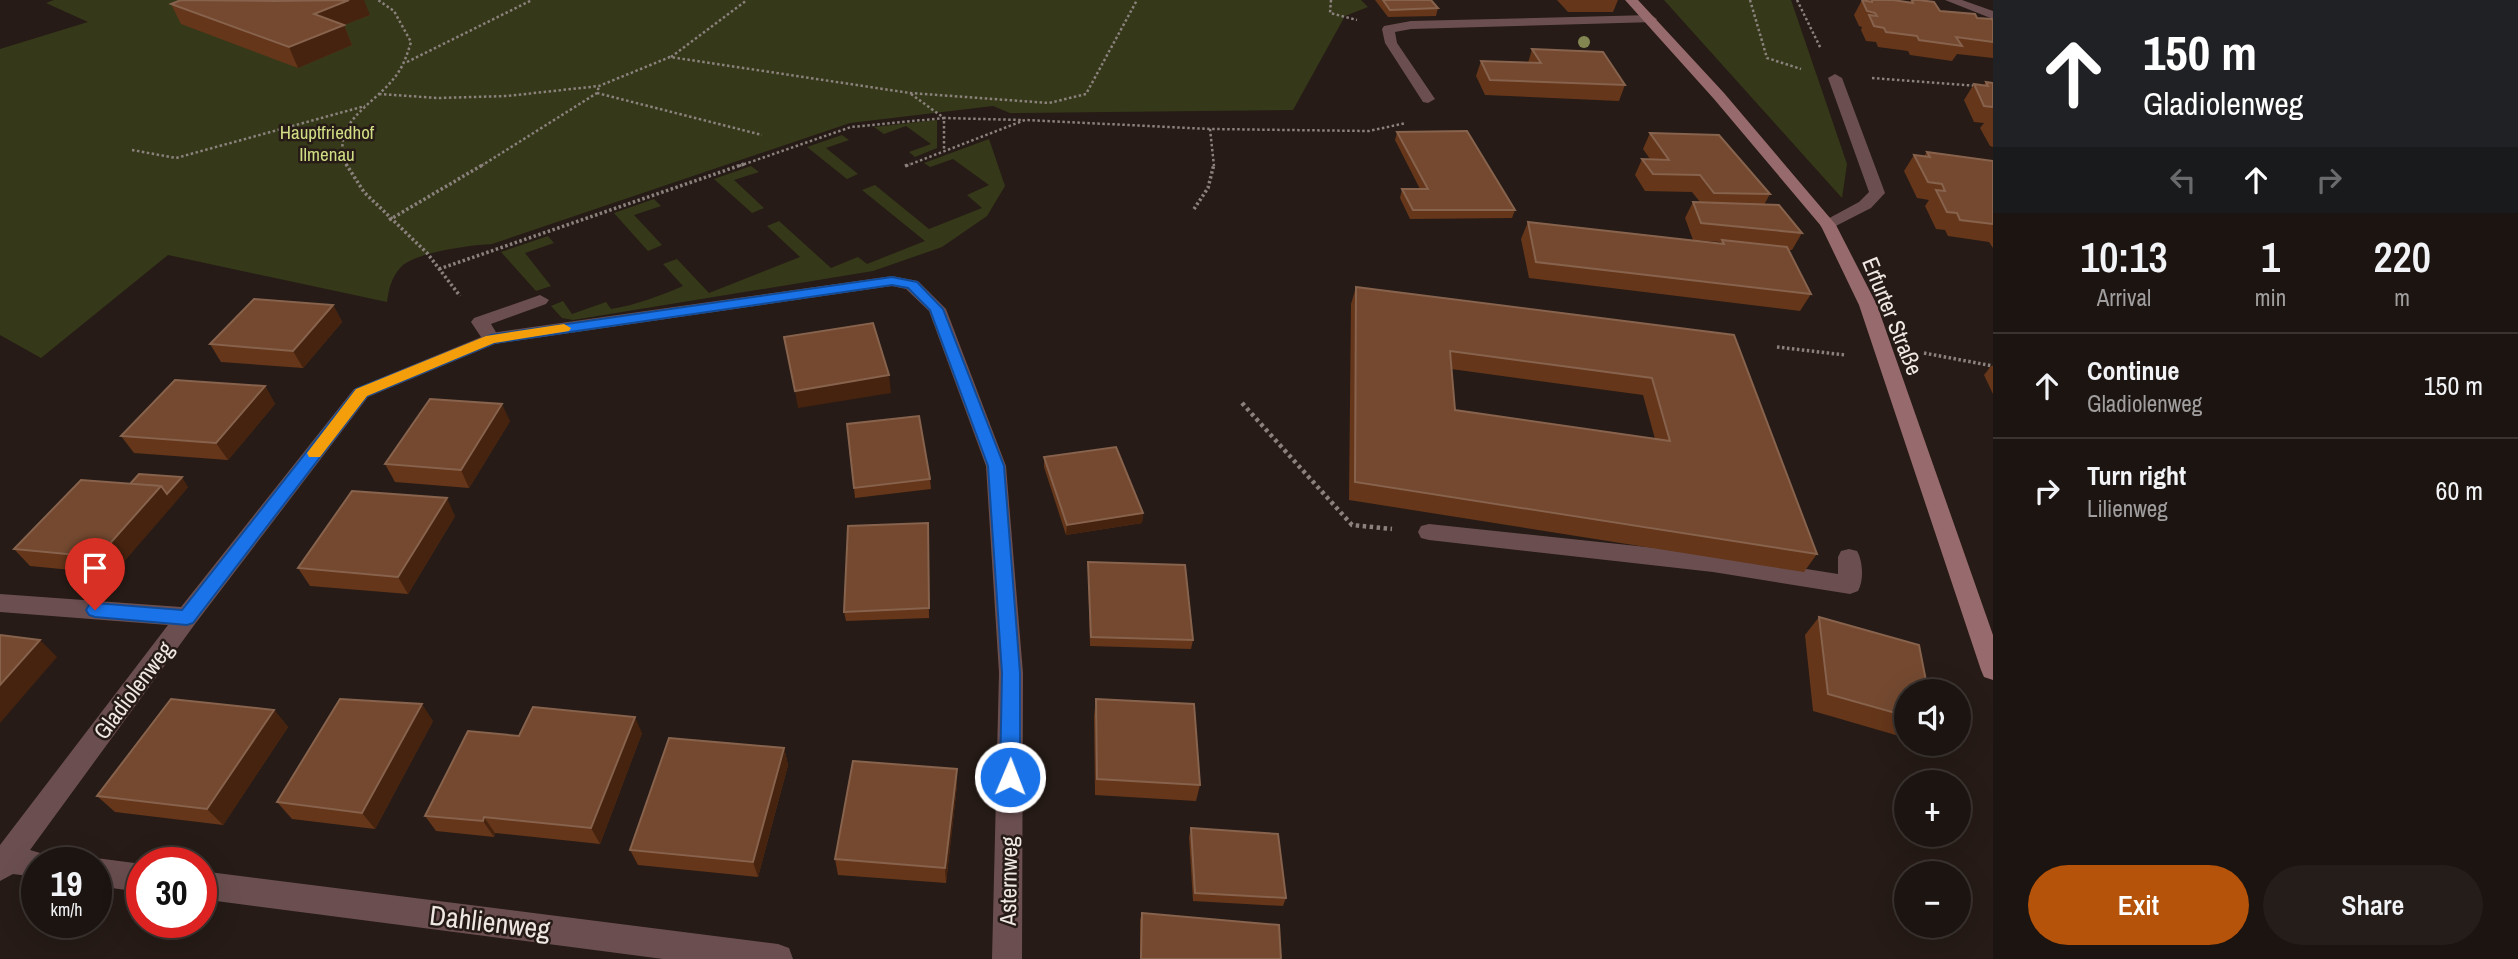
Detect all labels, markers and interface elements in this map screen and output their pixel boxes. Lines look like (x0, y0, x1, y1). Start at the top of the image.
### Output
text: 150 m (2143, 19, 2257, 85)
icon: ahead (2028, 28, 2119, 119)
text: Gladiolenweg (2143, 82, 2303, 125)
park label: Hauptfriedhof Ilmenau (280, 119, 375, 167)
icon: left (2164, 161, 2202, 199)
icon: ahead (2237, 161, 2275, 199)
icon: right (2310, 161, 2348, 199)
text: 10:13 (2080, 229, 2168, 285)
text: 1 (2261, 229, 2280, 285)
text: 220 (2373, 229, 2431, 285)
street label: Erfurter Straße (1855, 252, 1931, 380)
text: Arrival (2097, 282, 2151, 313)
text: min (2255, 282, 2286, 313)
text: m (2394, 282, 2410, 313)
text: Continue (2087, 353, 2179, 388)
icon: ahead (2028, 367, 2066, 405)
text: 150 m (2424, 368, 2483, 403)
text: Gladiolenweg (2087, 388, 2202, 419)
text: Turn right (2087, 458, 2186, 493)
icon: right (2028, 472, 2066, 510)
text: 60 m (2436, 473, 2483, 508)
text: Lilienweg (2087, 493, 2168, 524)
pin (65, 538, 125, 610)
icon: arrive (76, 549, 114, 587)
street label: Gladiolenweg (86, 634, 180, 745)
map controls (1894, 679, 1971, 938)
button: sound (1894, 679, 1971, 756)
position arrow (973, 740, 1047, 814)
button: + (1894, 770, 1971, 847)
street label: Asternweg (992, 836, 1024, 927)
speed limit sign: 30 (126, 847, 217, 938)
text: 19 (51, 860, 82, 907)
button: − (1894, 861, 1971, 938)
button: Exit (2028, 865, 2249, 945)
button: Share (2263, 865, 2483, 945)
street label: Dahlienweg (428, 896, 553, 948)
text: km/h (51, 897, 83, 922)

